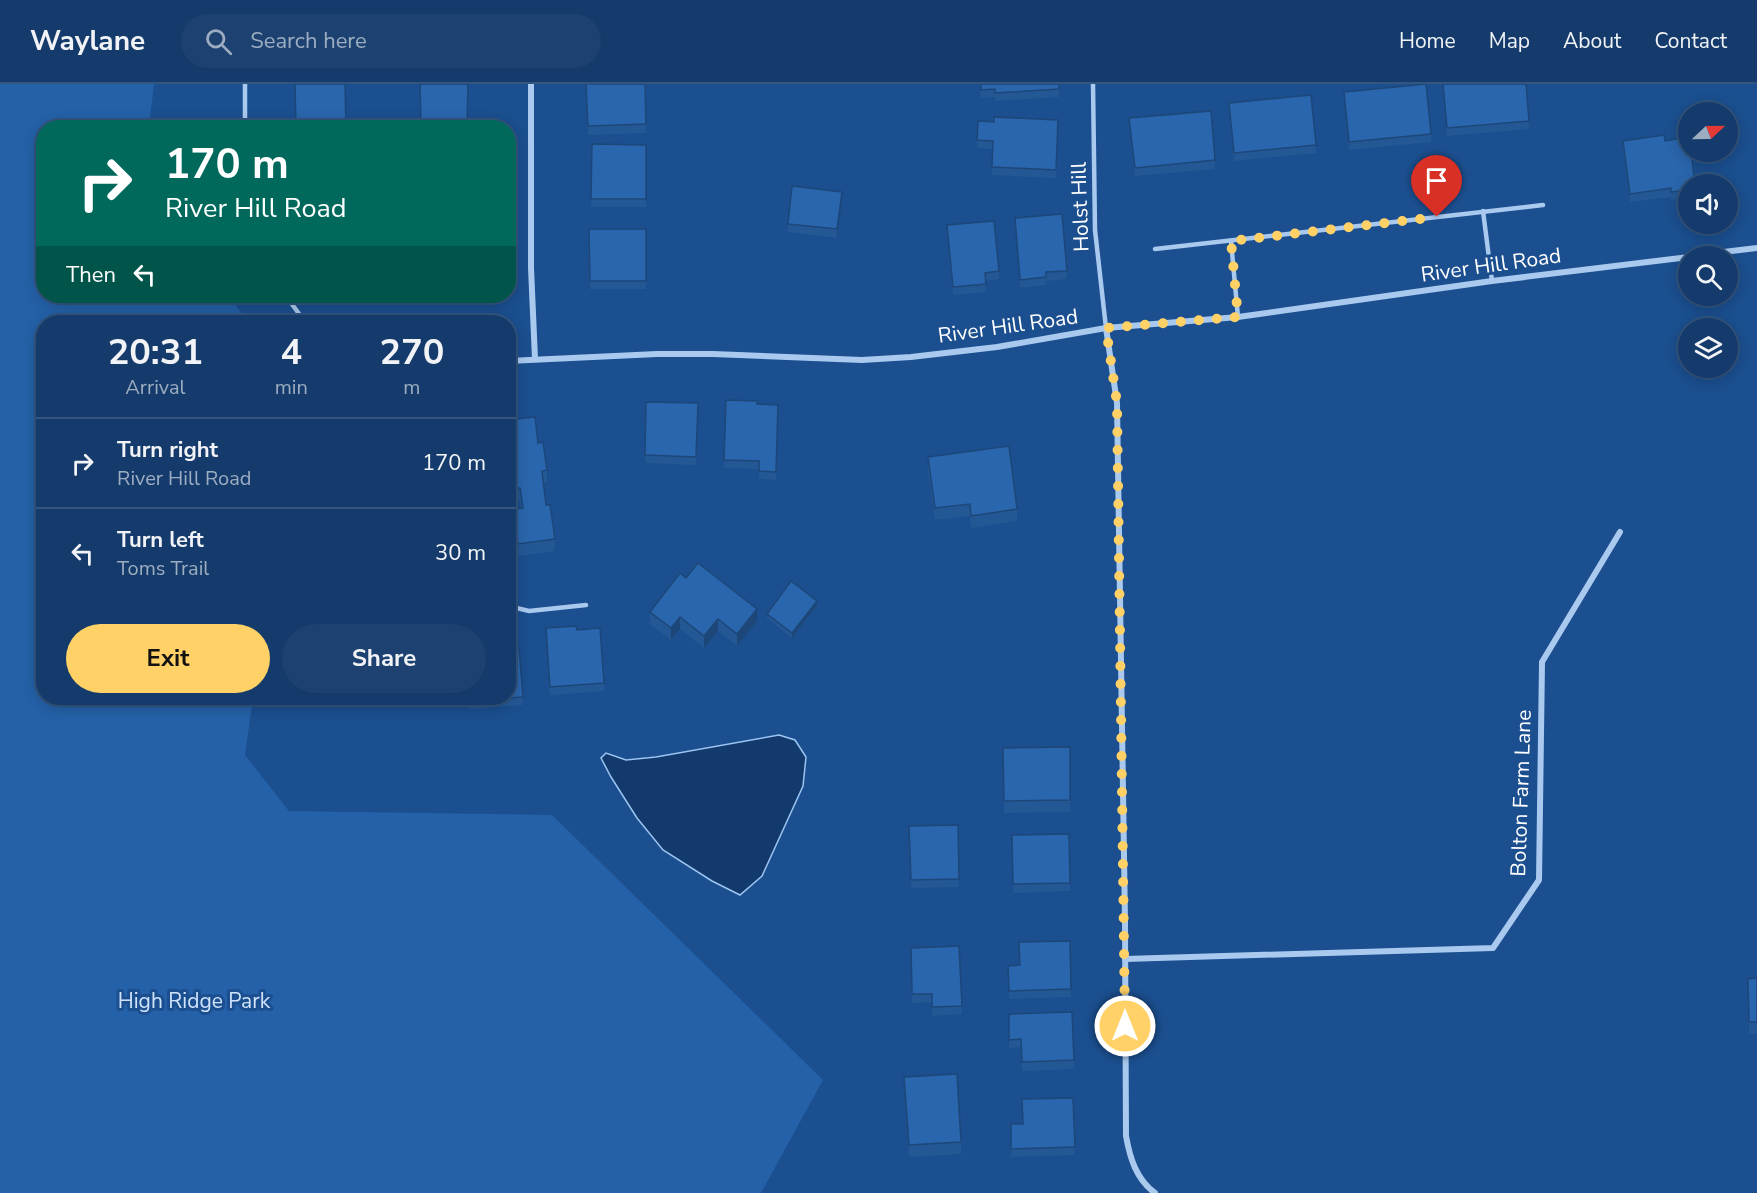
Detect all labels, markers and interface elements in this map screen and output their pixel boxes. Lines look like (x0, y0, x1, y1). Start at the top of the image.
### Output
search box (181, 14, 601, 68)
text: Waylane (30, 22, 145, 60)
icon: search (202, 25, 235, 58)
text: Search here (250, 26, 367, 56)
text: Home (1399, 27, 1456, 55)
text: Map (1489, 27, 1530, 55)
text: About (1563, 27, 1621, 55)
text: Contact (1654, 27, 1727, 55)
north arrow (1678, 102, 1738, 162)
map controls (1678, 102, 1738, 378)
text: 170 m (165, 136, 289, 193)
icon: right (66, 144, 144, 222)
pin (1411, 155, 1462, 217)
street label: Holst Hill (1064, 161, 1096, 252)
icon: arrive (1420, 164, 1453, 197)
button: sound (1678, 174, 1738, 234)
text: River Hill Road (165, 190, 347, 227)
street label: River Hill Road (1419, 241, 1563, 289)
button: search (1678, 246, 1738, 306)
icon: left (128, 258, 161, 291)
text: Then (66, 260, 116, 290)
street label: River Hill Road (936, 302, 1080, 350)
button: layers (1678, 318, 1738, 378)
text: 20:31 (108, 328, 203, 377)
text: 4 (280, 328, 302, 377)
text: 270 (379, 328, 444, 377)
text: Arrival (125, 374, 185, 401)
text: min (275, 374, 308, 401)
text: m (403, 374, 420, 401)
text: Turn right (117, 435, 218, 465)
icon: right (66, 447, 99, 480)
text: 170 m (422, 448, 486, 478)
text: River Hill Road (117, 465, 252, 492)
text: Turn left (117, 525, 204, 555)
icon: left (66, 537, 99, 570)
text: 30 m (435, 538, 486, 568)
text: Toms Trail (117, 555, 209, 582)
button: Exit (66, 624, 270, 693)
button: Share (282, 624, 486, 693)
street label: Bolton Farm Lane (1504, 709, 1538, 877)
park label: High Ridge Park (118, 987, 271, 1015)
position arrow (1093, 994, 1157, 1058)

